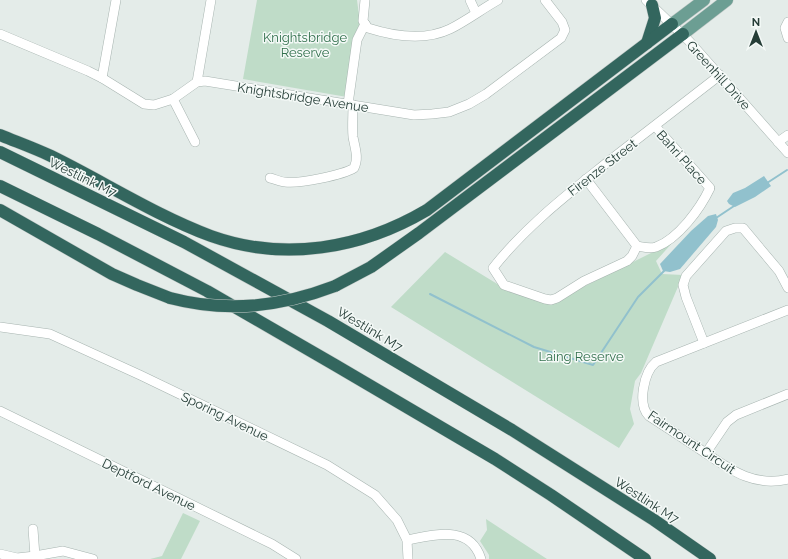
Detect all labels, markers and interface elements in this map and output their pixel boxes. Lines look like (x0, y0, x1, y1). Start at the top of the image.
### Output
north arrow (736, 12, 776, 52)
text: N (752, 16, 760, 29)
park label: Knightsbridge Reserve (263, 30, 347, 60)
street label: Greenhill Drive (684, 38, 754, 113)
street label: Knightsbridge Avenue (236, 80, 370, 115)
street label: Bahri Place (653, 127, 710, 188)
street label: Firenze Street (565, 135, 640, 199)
street label: Westlink M7 (46, 155, 119, 200)
street label: Westlink M7 (334, 304, 405, 355)
park label: Laing Reserve (538, 349, 624, 364)
street label: Sporing Avenue (179, 389, 271, 444)
street label: Fairmount Circuit (645, 408, 739, 478)
street label: Deptford Avenue (100, 455, 198, 514)
street label: Westlink M7 (612, 474, 682, 527)

